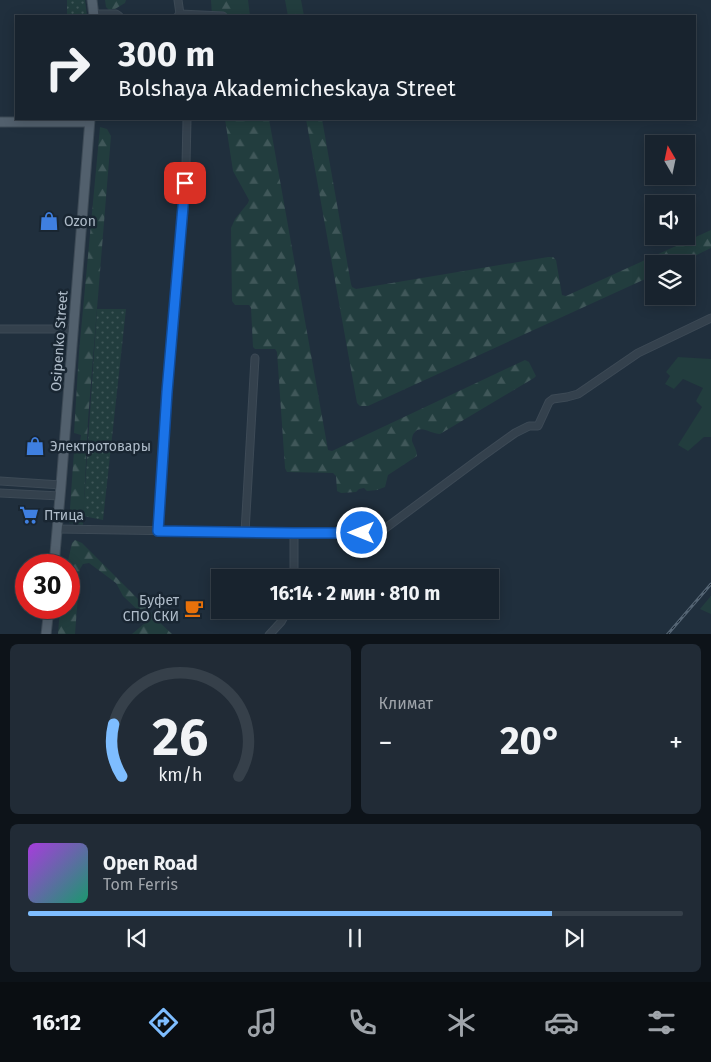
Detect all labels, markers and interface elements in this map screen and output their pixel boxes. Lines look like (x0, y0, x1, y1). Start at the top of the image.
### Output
text: 300 m (118, 33, 215, 75)
icon: right (35, 35, 100, 100)
text: Bolshaya Akademicheskaya Street (118, 75, 456, 102)
north arrow (645, 135, 695, 185)
map controls (645, 135, 695, 305)
pin (164, 162, 206, 204)
icon: arrive (171, 169, 199, 197)
button: sound (645, 195, 695, 245)
shop icon: Ozon (38, 210, 60, 232)
place label: Ozon (64, 213, 96, 230)
button: layers (645, 255, 695, 305)
street label: Osipenko Street (47, 289, 72, 392)
shop icon: Электротовары (24, 435, 46, 457)
place label: Электротовары (50, 438, 151, 455)
supermarket icon: Птица (18, 504, 40, 526)
position arrow (335, 506, 387, 558)
place label: Птица (44, 507, 84, 524)
speed limit sign: 30 (15, 554, 80, 619)
text: 16:14 · 2 мин · 810 m (270, 582, 440, 605)
place label: Буфет СПО СКИ (123, 592, 180, 625)
cafe icon: Буфет СПО СКИ (183, 597, 205, 619)
text: Климат (379, 694, 433, 713)
text: 26 (152, 706, 208, 769)
text: 20° (500, 718, 562, 764)
text: − (379, 726, 393, 759)
text: + (669, 726, 683, 759)
text: km/h (158, 764, 202, 786)
text: Open Road (103, 852, 198, 875)
text: Tom Ferris (103, 875, 178, 894)
icon: previous (123, 924, 151, 952)
icon: pause (341, 924, 369, 952)
icon: next (560, 924, 588, 952)
icon: directions (146, 1005, 181, 1040)
icon: music (245, 1005, 280, 1040)
icon: phone (345, 1005, 380, 1040)
icon: climate (444, 1005, 479, 1040)
icon: car (544, 1005, 579, 1040)
icon: filters (644, 1005, 679, 1040)
text: 16:12 (32, 1009, 81, 1036)

